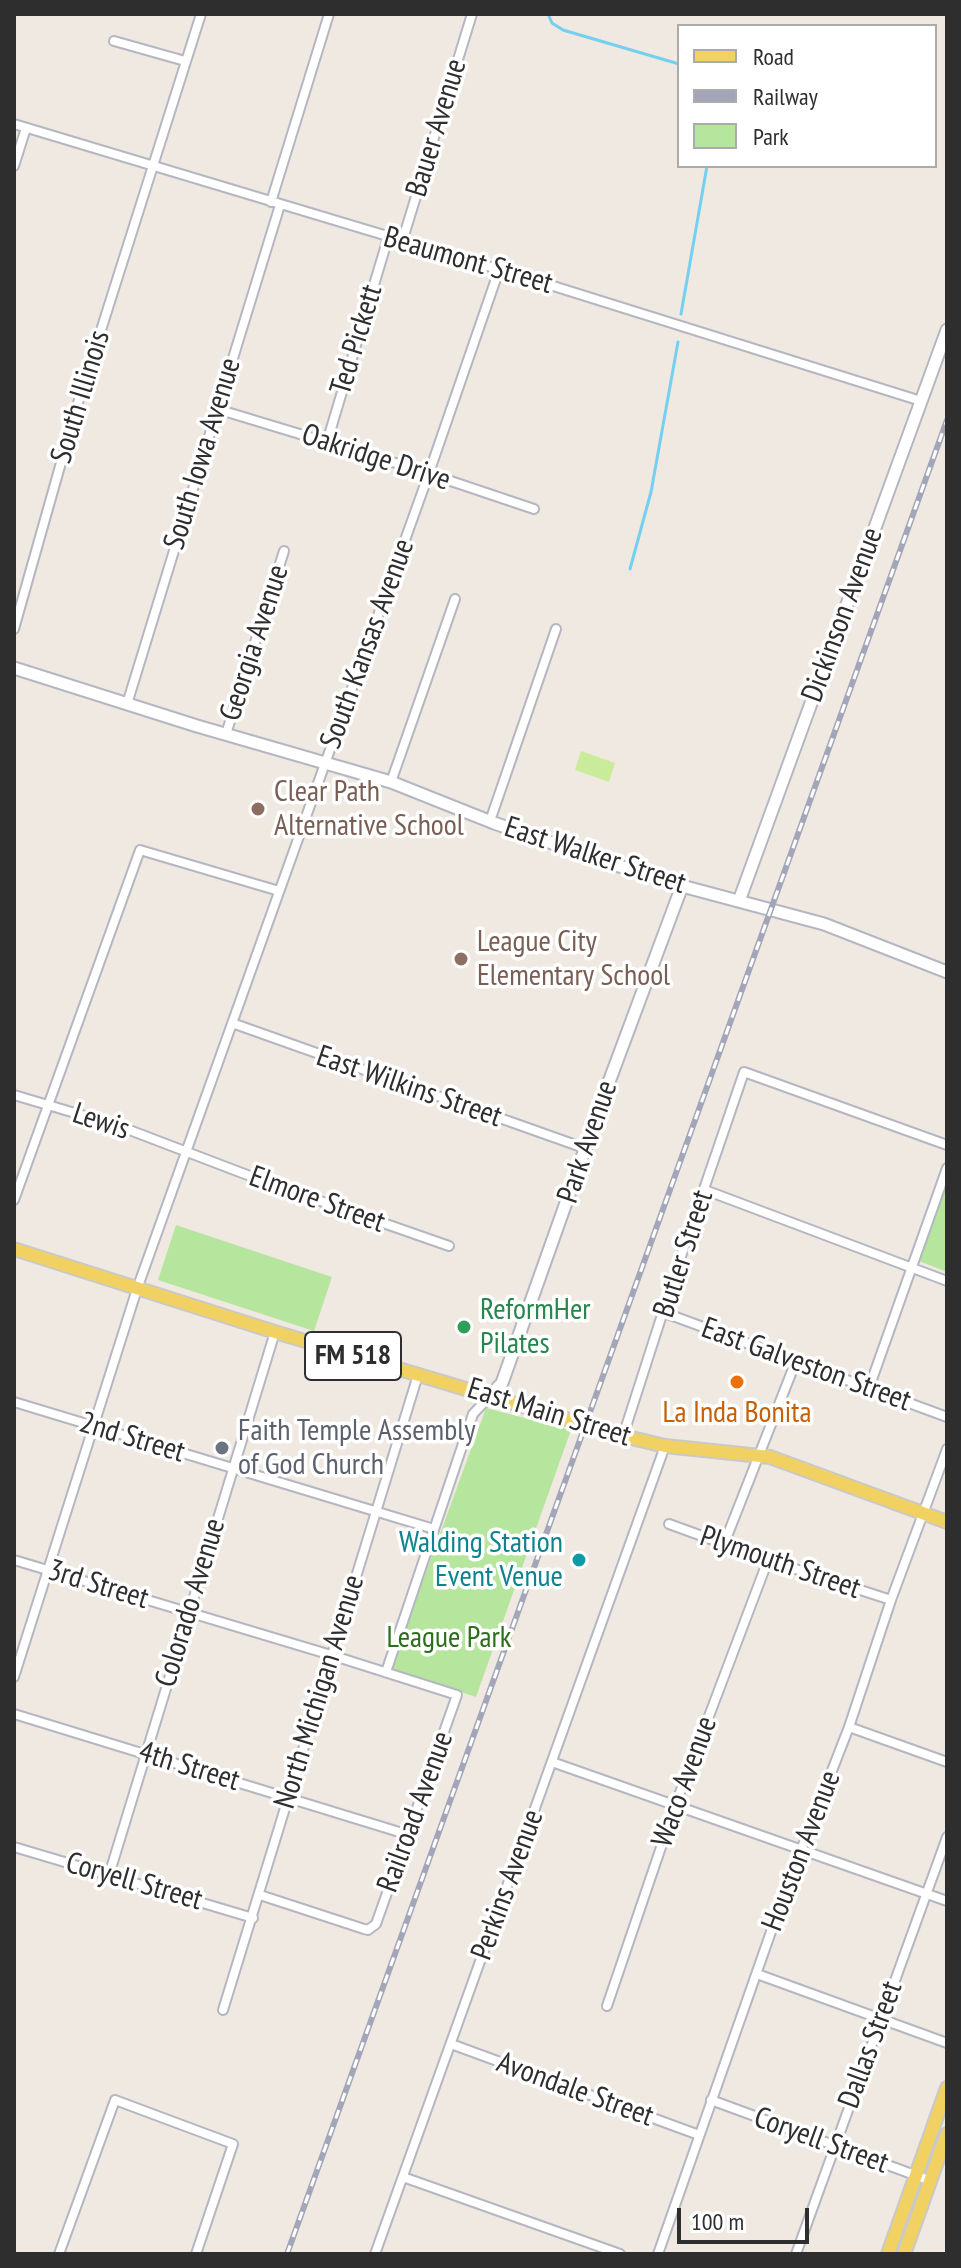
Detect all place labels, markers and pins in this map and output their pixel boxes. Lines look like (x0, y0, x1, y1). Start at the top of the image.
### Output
place label: Clear Path Alternative School (274, 774, 464, 844)
marker: Clear Path Alternative School (249, 800, 267, 818)
place label: League City Elementary School (477, 924, 670, 994)
marker: League City Elementary School (452, 950, 470, 968)
place label: ReformHer Pilates (480, 1292, 590, 1362)
marker: ReformHer Pilates (455, 1318, 473, 1336)
marker: La Inda Bonita (728, 1373, 746, 1391)
place label: La Inda Bonita (663, 1395, 811, 1431)
place label: Faith Temple Assembly of God Church (238, 1413, 475, 1484)
marker: Faith Temple Assembly of God Church (213, 1439, 231, 1457)
place label: Walding Station Event Venue (399, 1525, 563, 1596)
marker: Walding Station Event Venue (570, 1551, 588, 1569)

